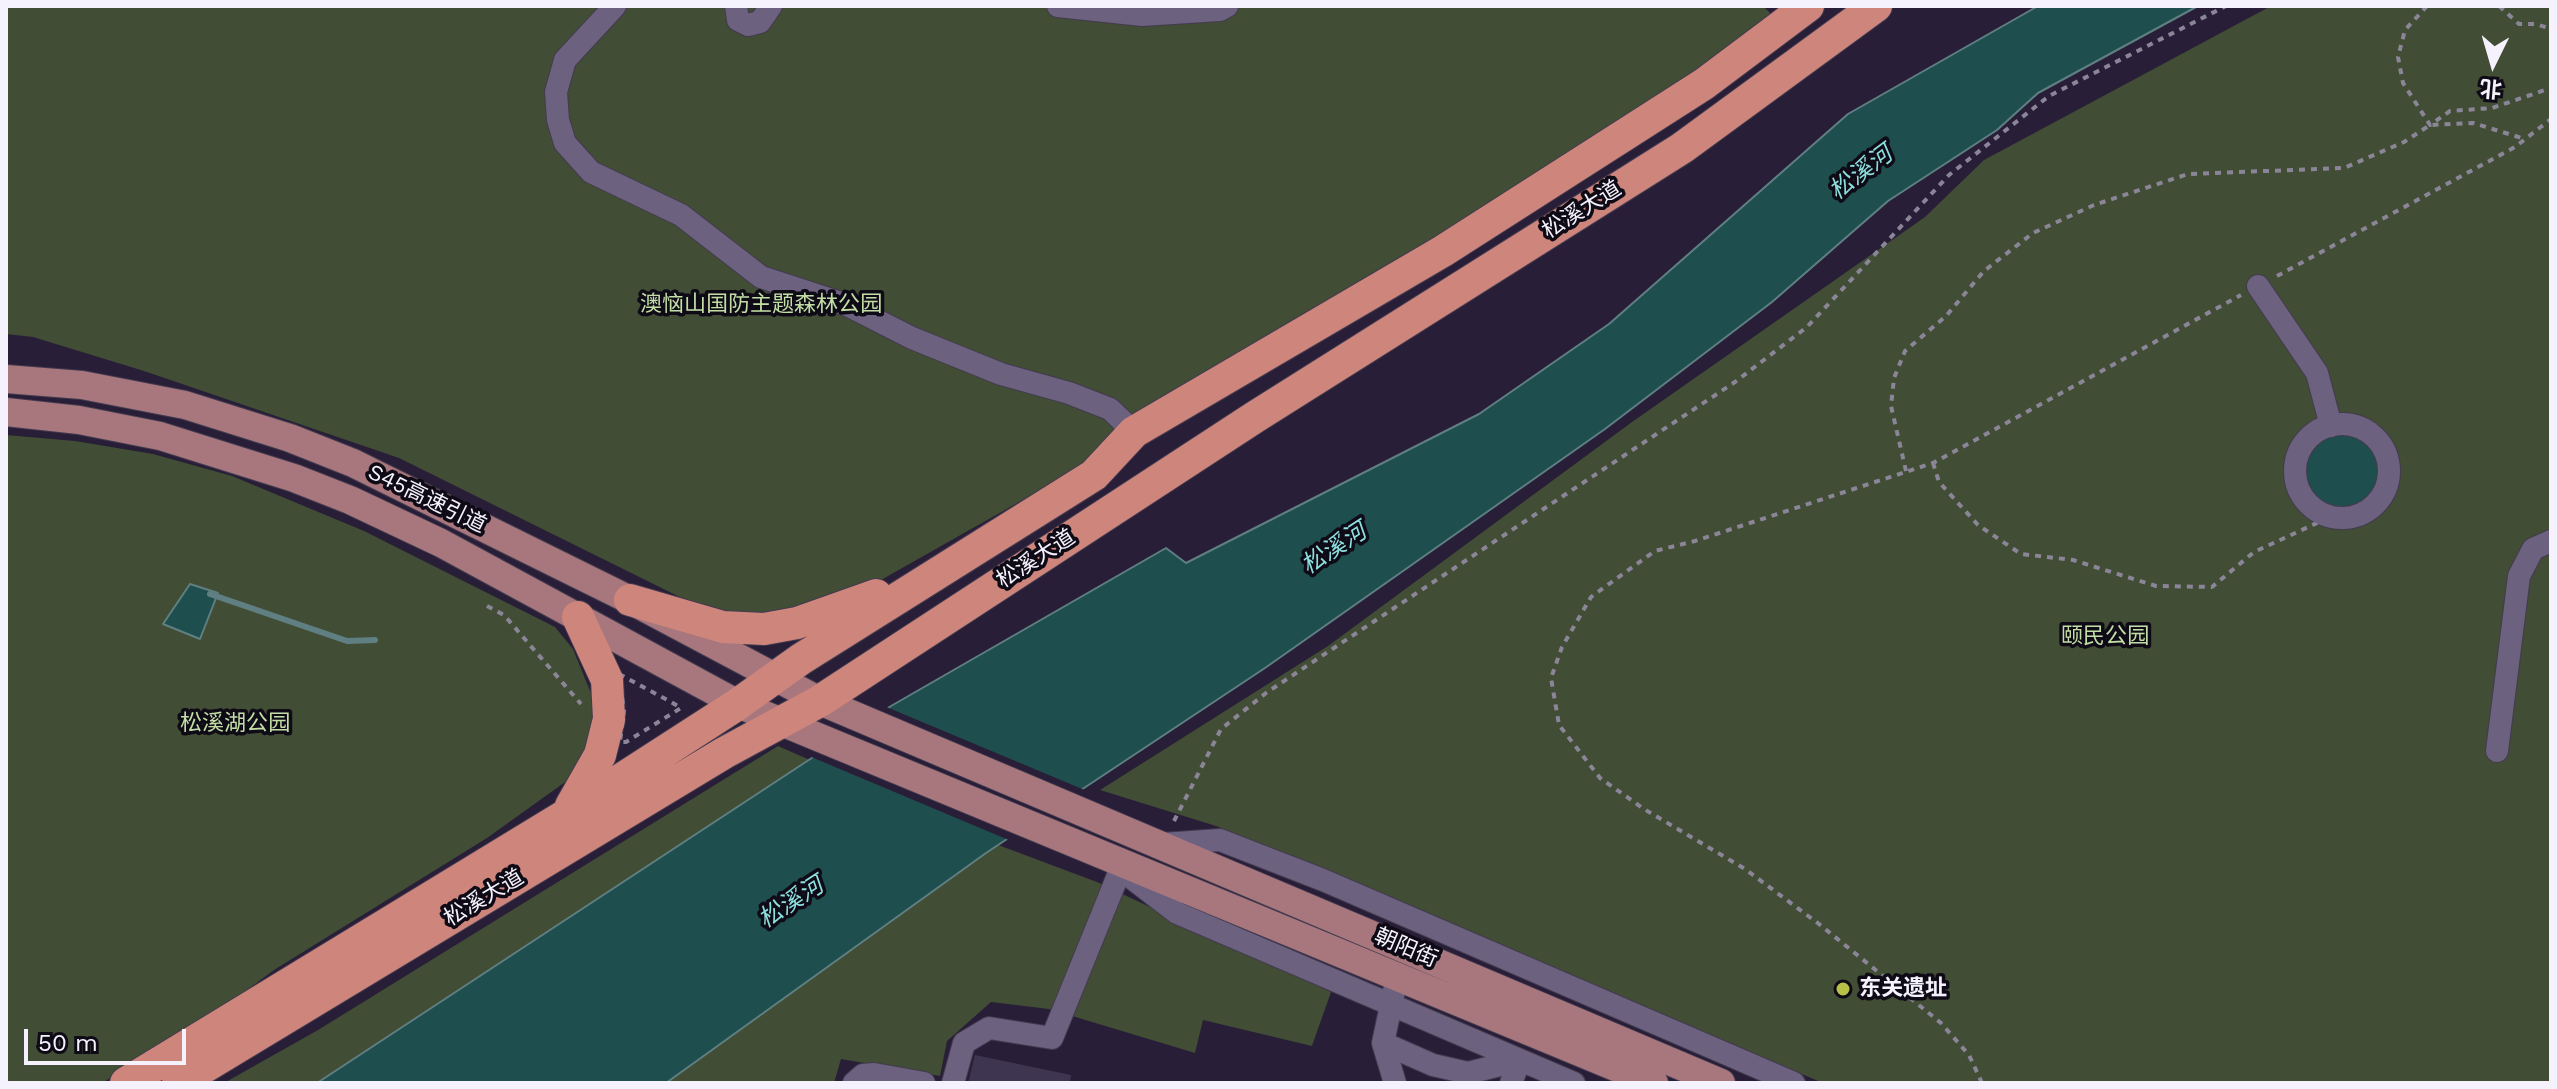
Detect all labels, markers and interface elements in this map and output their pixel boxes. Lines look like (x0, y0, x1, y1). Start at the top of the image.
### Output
north arrow (2453, 24, 2533, 104)
text: 北 (2479, 75, 2503, 102)
water label: 松溪河 (1824, 140, 1898, 206)
street label: 松溪大道 (1538, 175, 1626, 245)
park label: 澳恼山国防主题森林公园 (640, 292, 882, 318)
street label: S45高速引道 (364, 459, 490, 539)
water label: 松溪河 (1296, 517, 1372, 581)
street label: 松溪大道 (992, 524, 1080, 594)
park label: 颐民公园 (2061, 624, 2149, 650)
park label: 松溪湖公园 (180, 711, 290, 737)
street label: 松溪大道 (439, 864, 529, 932)
water label: 松溪河 (753, 871, 829, 935)
street label: 朝阳街 (1370, 923, 1442, 973)
place label: 东关遗址 (1859, 976, 1947, 1002)
marker: 东关遗址 (1834, 980, 1852, 998)
scale bar (28, 1013, 190, 1063)
text: 50 m (38, 1029, 98, 1057)

